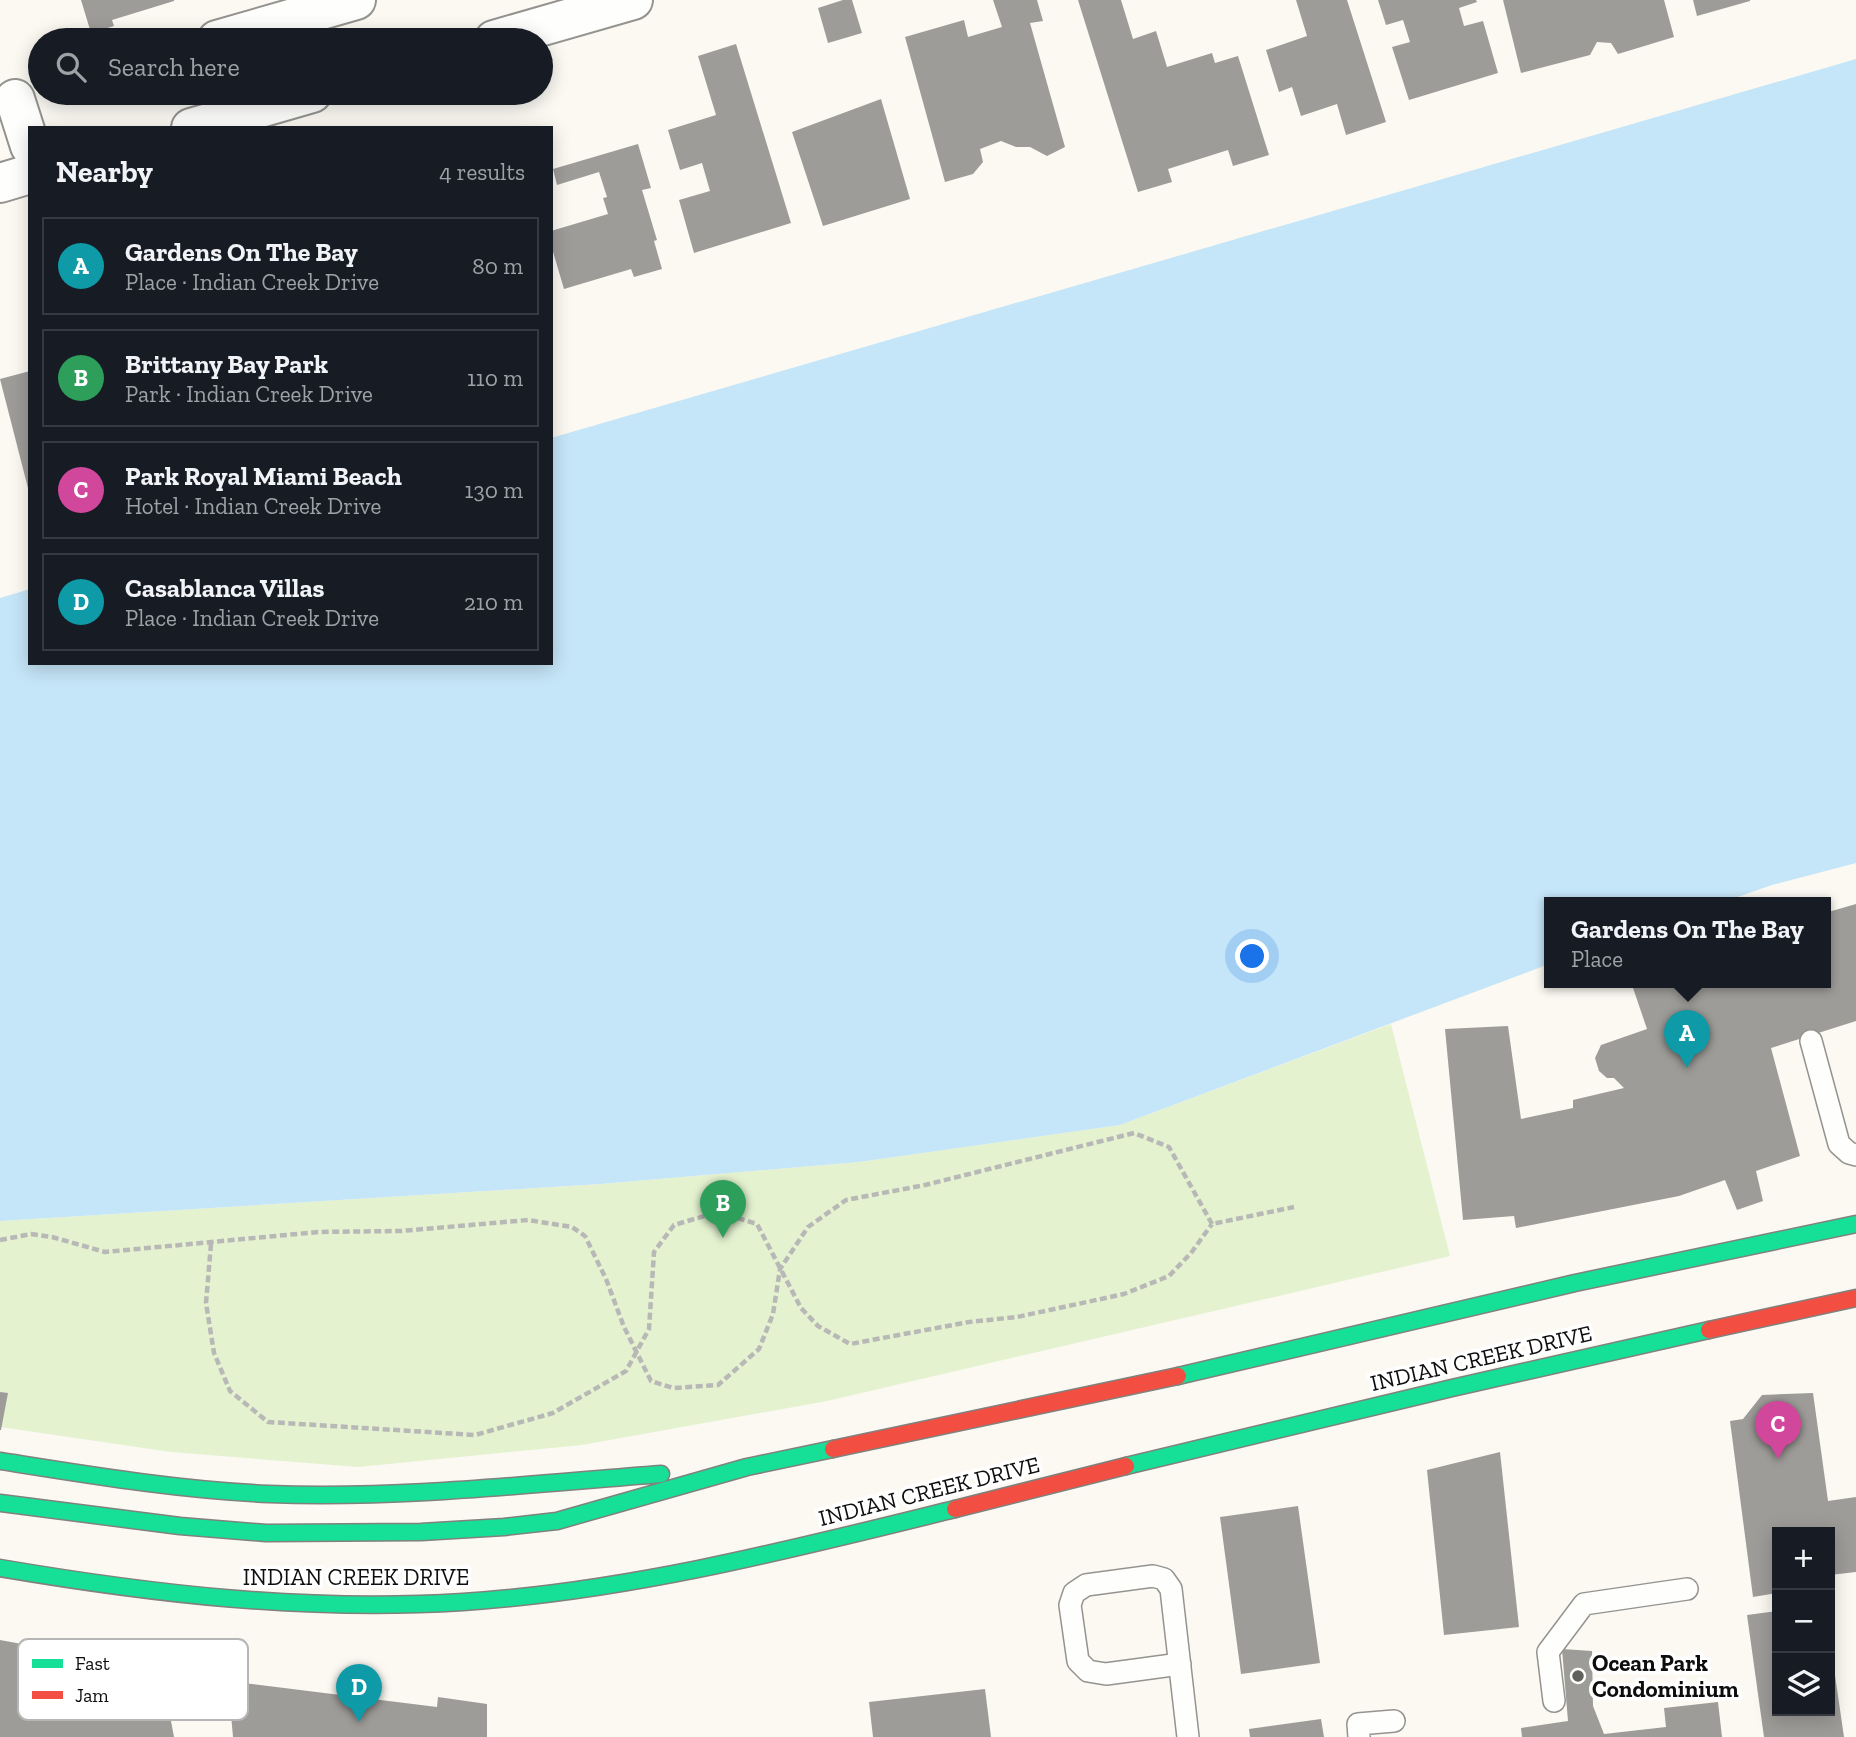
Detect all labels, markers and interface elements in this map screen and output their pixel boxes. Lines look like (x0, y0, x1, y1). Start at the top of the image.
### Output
search box (28, 28, 553, 105)
icon: search (52, 48, 90, 86)
text: Search here (108, 51, 240, 83)
text: Nearby (56, 154, 153, 190)
text: 4 results (439, 158, 525, 186)
text: Gardens On The Bay (125, 236, 358, 268)
text: A (73, 252, 89, 280)
text: 80 m (472, 252, 523, 280)
text: Place · Indian Creek Drive (125, 268, 379, 296)
text: Brittany Bay Park (125, 348, 328, 380)
text: B (74, 364, 88, 392)
text: 110 m (467, 364, 523, 392)
text: Park · Indian Creek Drive (125, 380, 373, 408)
text: Park Royal Miami Beach (125, 460, 402, 492)
text: C (74, 476, 88, 504)
text: 130 m (465, 476, 523, 504)
text: Hotel · Indian Creek Drive (125, 492, 381, 520)
text: Casablanca Villas (125, 572, 324, 604)
text: D (73, 588, 89, 616)
text: 210 m (464, 588, 523, 616)
text: Place · Indian Creek Drive (125, 604, 379, 632)
popup (1544, 897, 1831, 988)
text: Gardens On The Bay (1571, 913, 1804, 945)
your location (1235, 939, 1269, 973)
text: Place (1571, 945, 1623, 973)
pin: A (1664, 1010, 1710, 1068)
pin: B (700, 1180, 746, 1238)
street label: INDIAN CREEK DRIVE (1367, 1319, 1595, 1397)
pin: C (1755, 1401, 1801, 1459)
street label: INDIAN CREEK DRIVE (816, 1450, 1042, 1532)
map controls (1772, 1527, 1835, 1716)
button: + (1772, 1527, 1835, 1590)
street label: INDIAN CREEK DRIVE (243, 1563, 469, 1591)
button: − (1772, 1590, 1835, 1653)
legend (18, 1639, 248, 1720)
place label: Ocean Park Condominium (1592, 1649, 1739, 1703)
text: Fast (75, 1652, 110, 1675)
button: layers (1772, 1653, 1835, 1716)
pin: D (336, 1664, 382, 1722)
marker: Ocean Park Condominium (1570, 1668, 1586, 1684)
text: Jam (75, 1684, 109, 1707)

